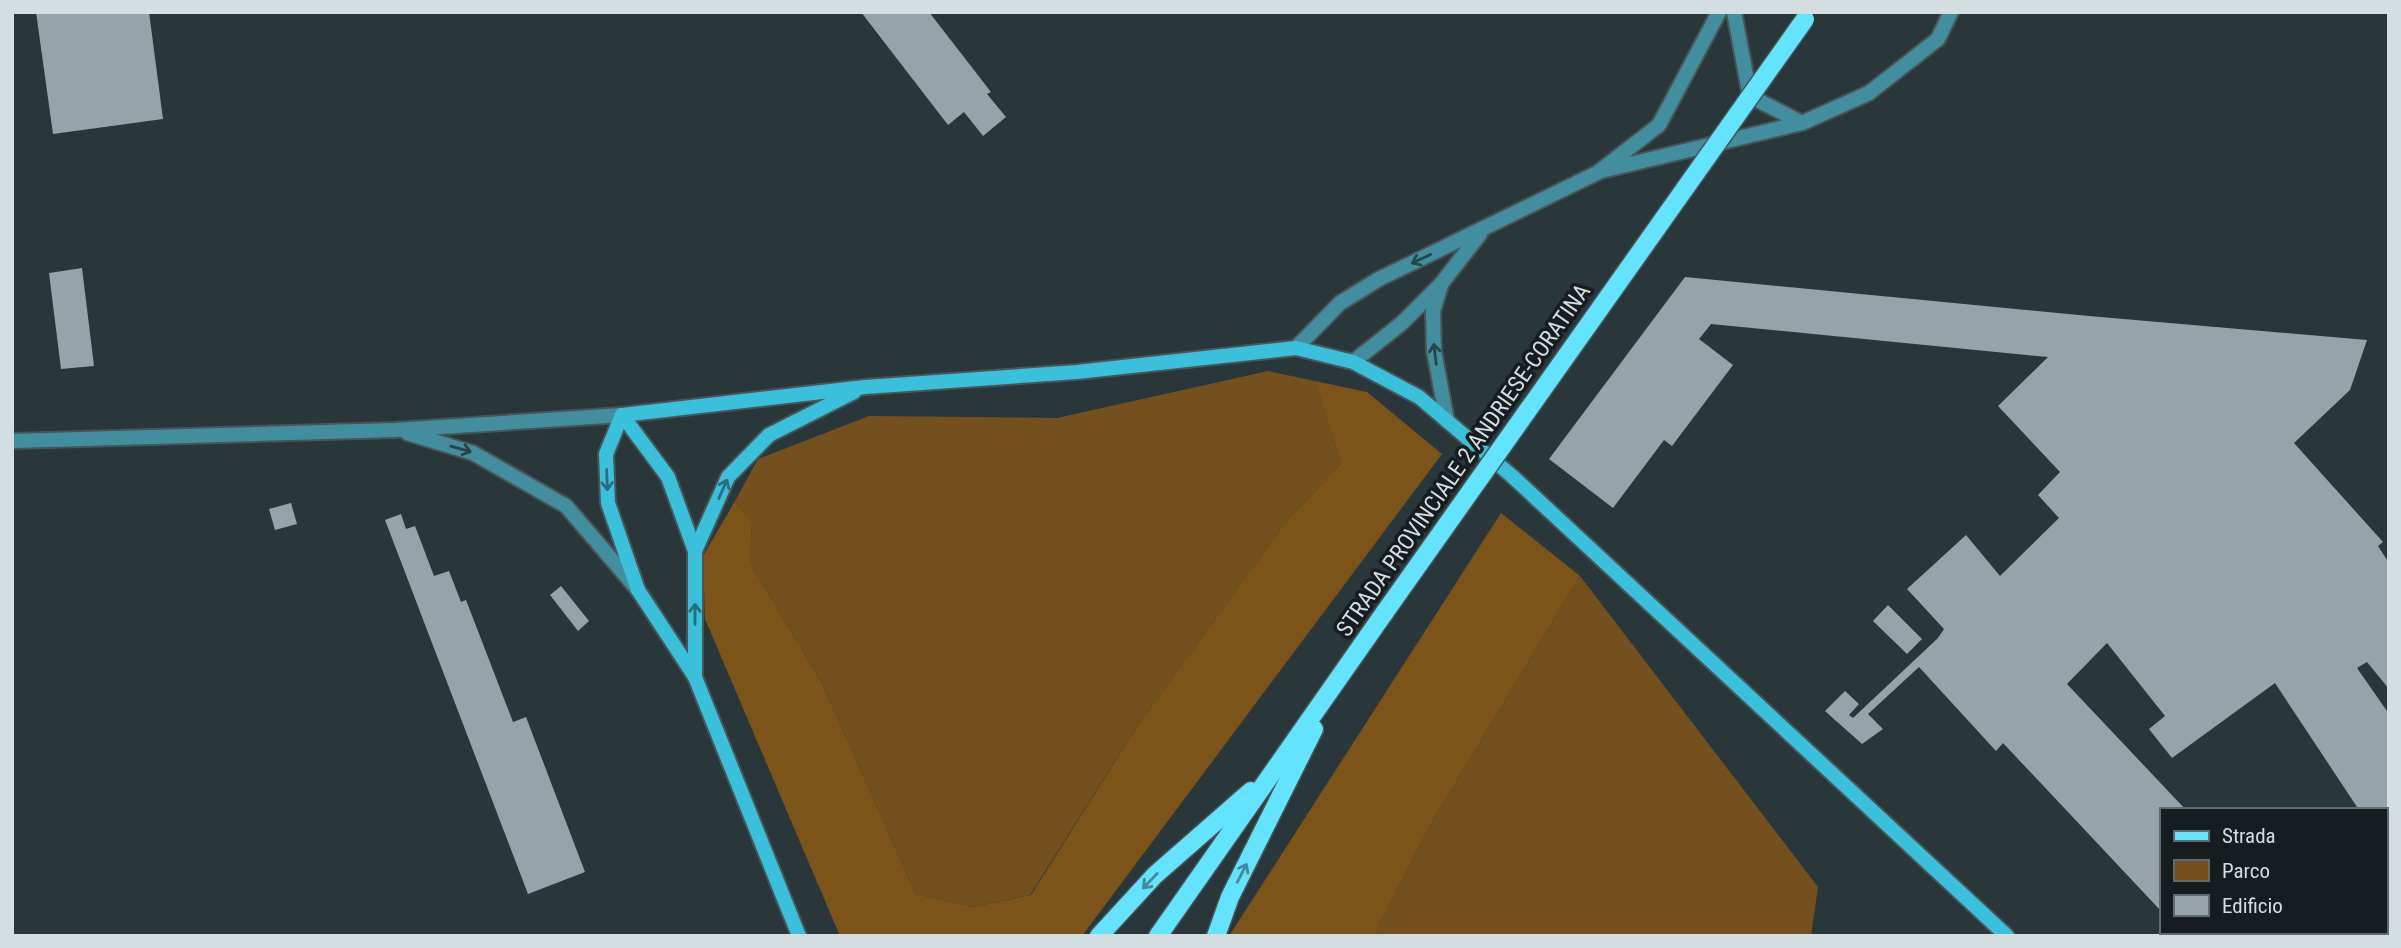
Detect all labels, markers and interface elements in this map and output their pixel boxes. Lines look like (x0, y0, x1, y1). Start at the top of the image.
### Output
one-way arrow (1411, 253, 1432, 267)
street label: STRADA PROVINCIALE 2 ANDRIESE-CORATINA (1331, 279, 1596, 642)
one-way arrow (1429, 343, 1442, 366)
one-way arrow (449, 444, 471, 457)
one-way arrow (600, 468, 614, 491)
one-way arrow (717, 479, 730, 500)
one-way arrow (688, 603, 702, 626)
legend (2160, 808, 2387, 934)
text: Strada (2222, 824, 2276, 848)
text: Parco (2222, 859, 2270, 883)
one-way arrow (1235, 863, 1249, 884)
one-way arrow (1142, 872, 1159, 889)
text: Edificio (2222, 894, 2283, 918)

